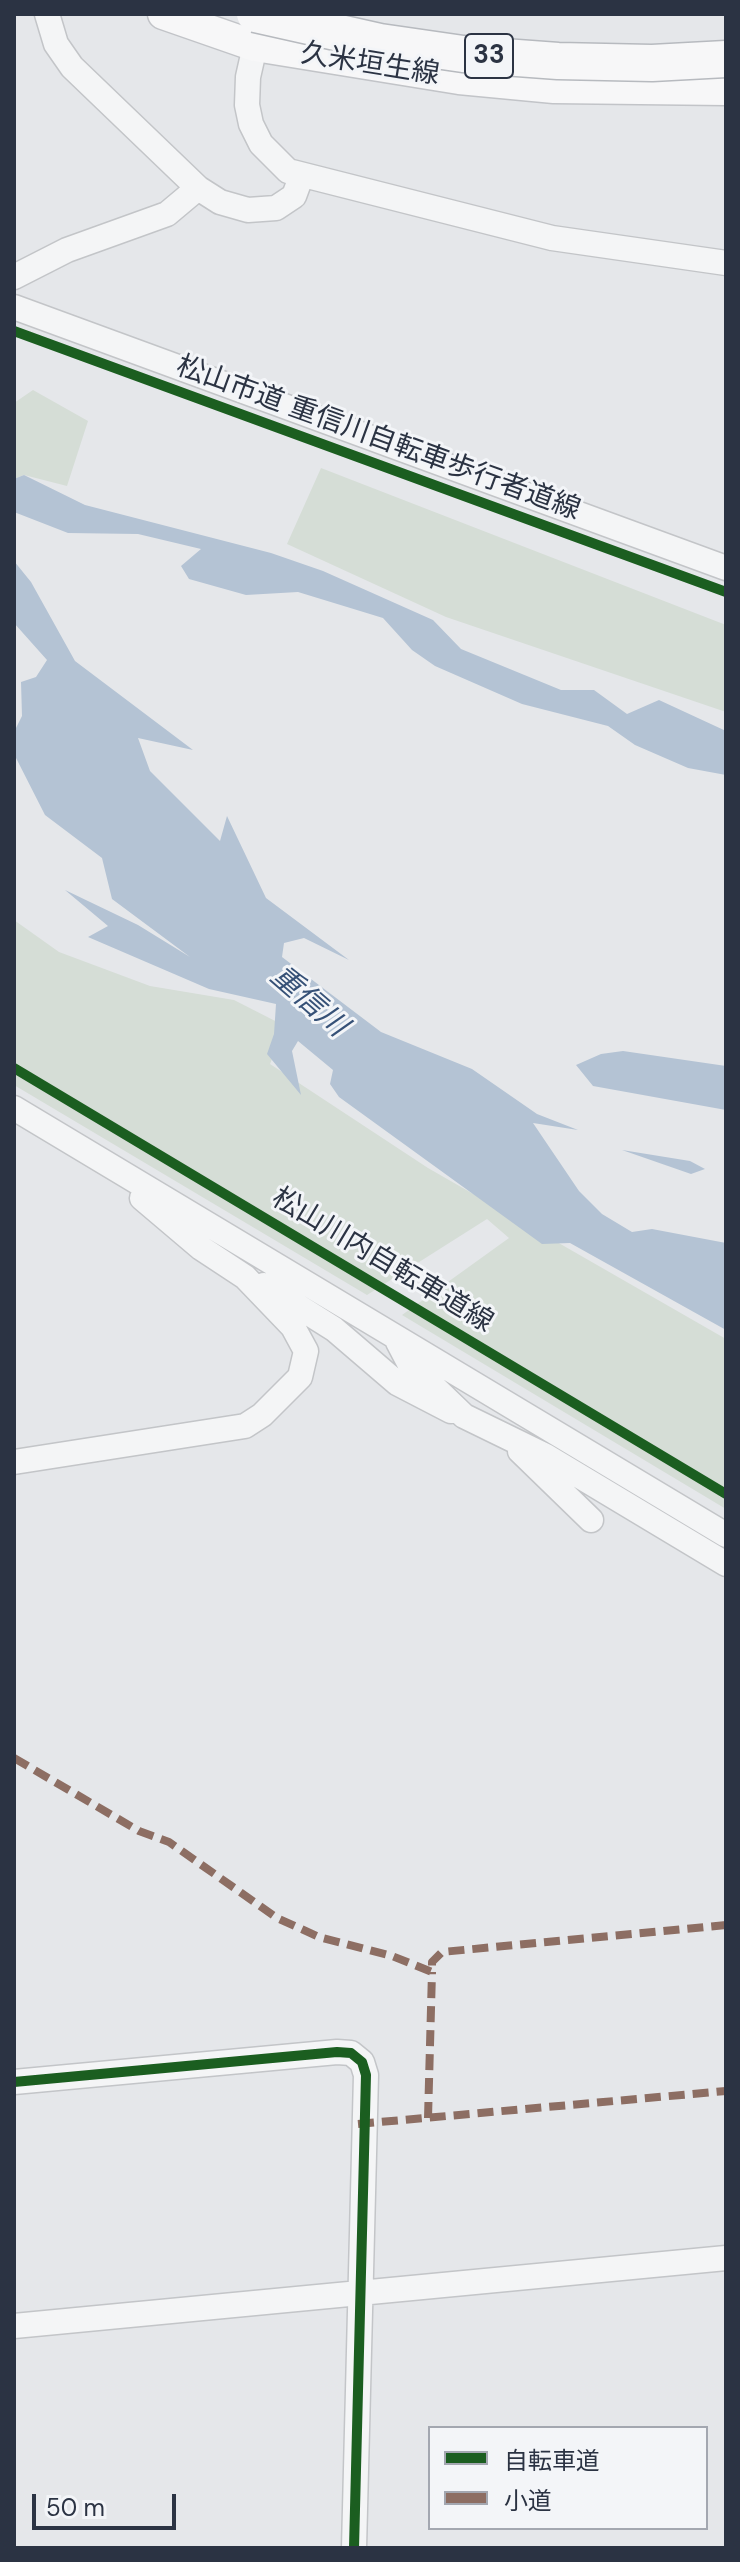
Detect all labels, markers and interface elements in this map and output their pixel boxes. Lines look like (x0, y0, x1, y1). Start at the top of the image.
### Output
road number: 33 (465, 34, 513, 78)
street label: 久米垣生線 (298, 37, 442, 93)
street label: 松山市道 重信川自転車歩行者道線 (171, 350, 585, 528)
water label: 重信川 (262, 959, 354, 1045)
street label: 松山川内自転車道線 (265, 1182, 499, 1340)
legend (428, 2426, 708, 2530)
text: 自転車道 (504, 2445, 600, 2476)
scale bar (36, 2478, 180, 2528)
text: 小道 (504, 2485, 552, 2516)
text: 50 m (46, 2492, 105, 2523)

